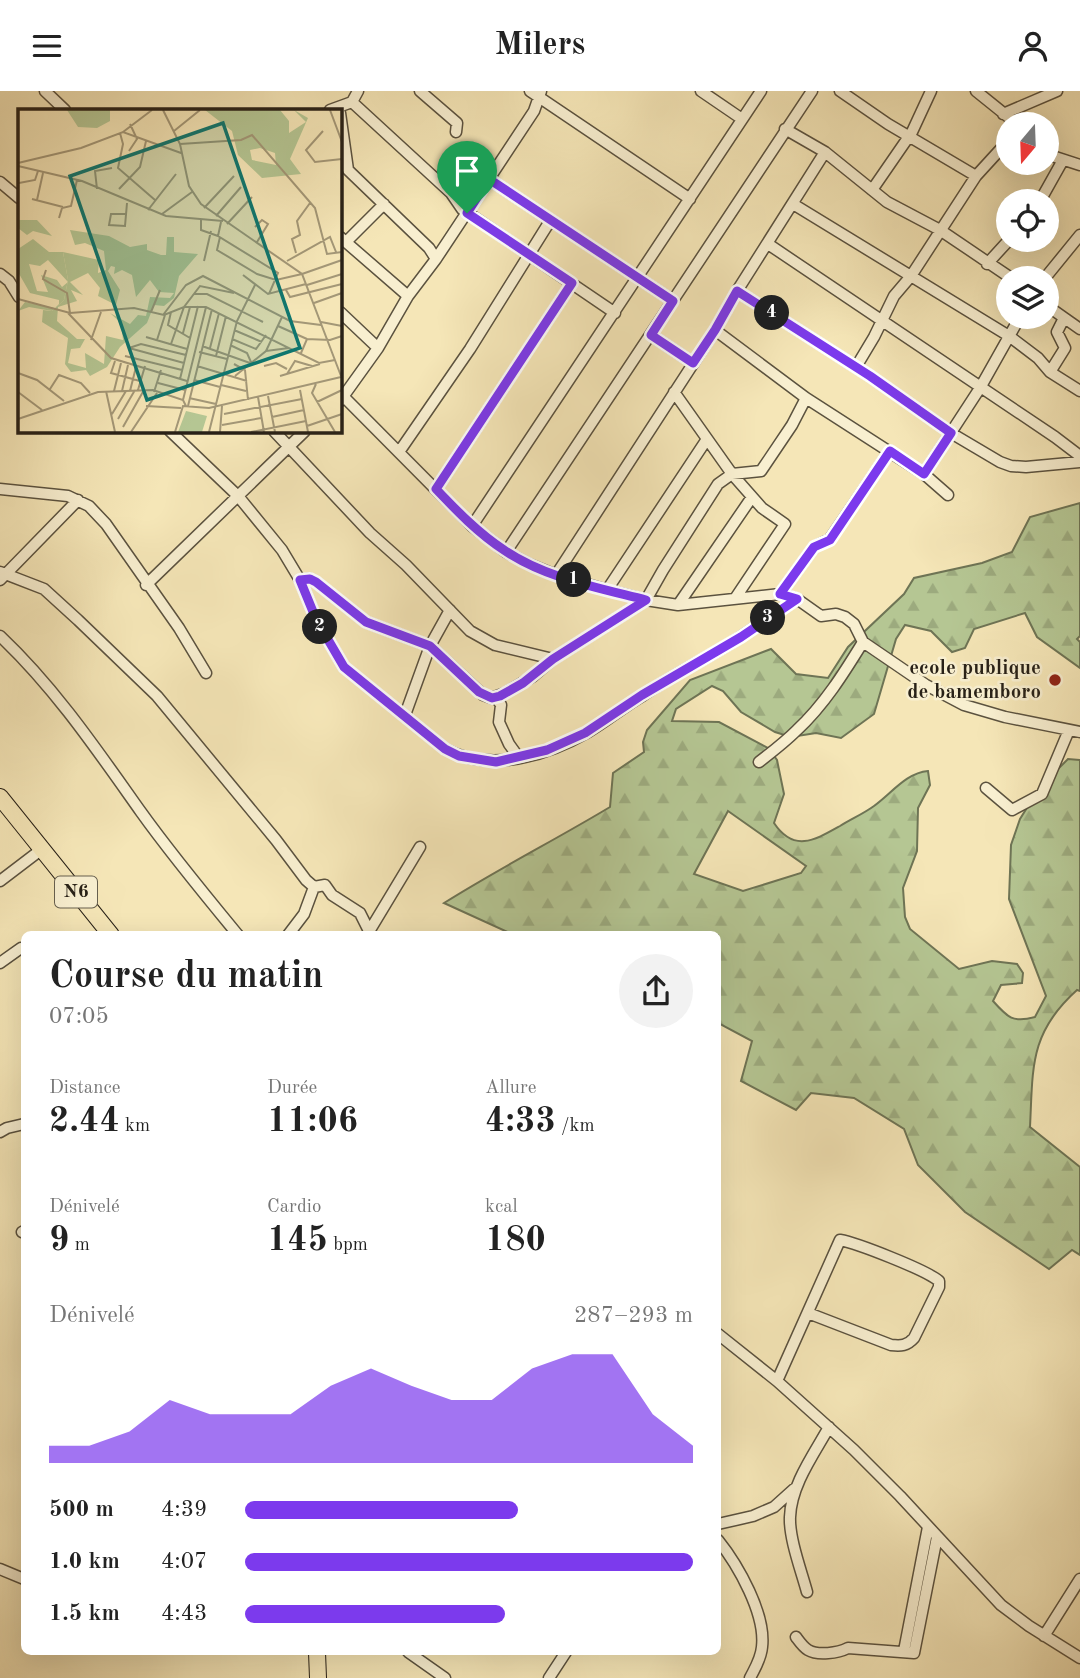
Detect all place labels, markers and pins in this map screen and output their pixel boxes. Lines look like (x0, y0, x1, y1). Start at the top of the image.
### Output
pin (437, 141, 497, 213)
pin: 4 (754, 295, 790, 331)
pin: 1 (556, 563, 592, 597)
pin: 3 (750, 601, 786, 635)
pin: 2 (302, 609, 338, 645)
place label: ecole publique de bamemboro (907, 658, 1041, 703)
marker: ecole publique de bamemboro (1047, 672, 1063, 688)

